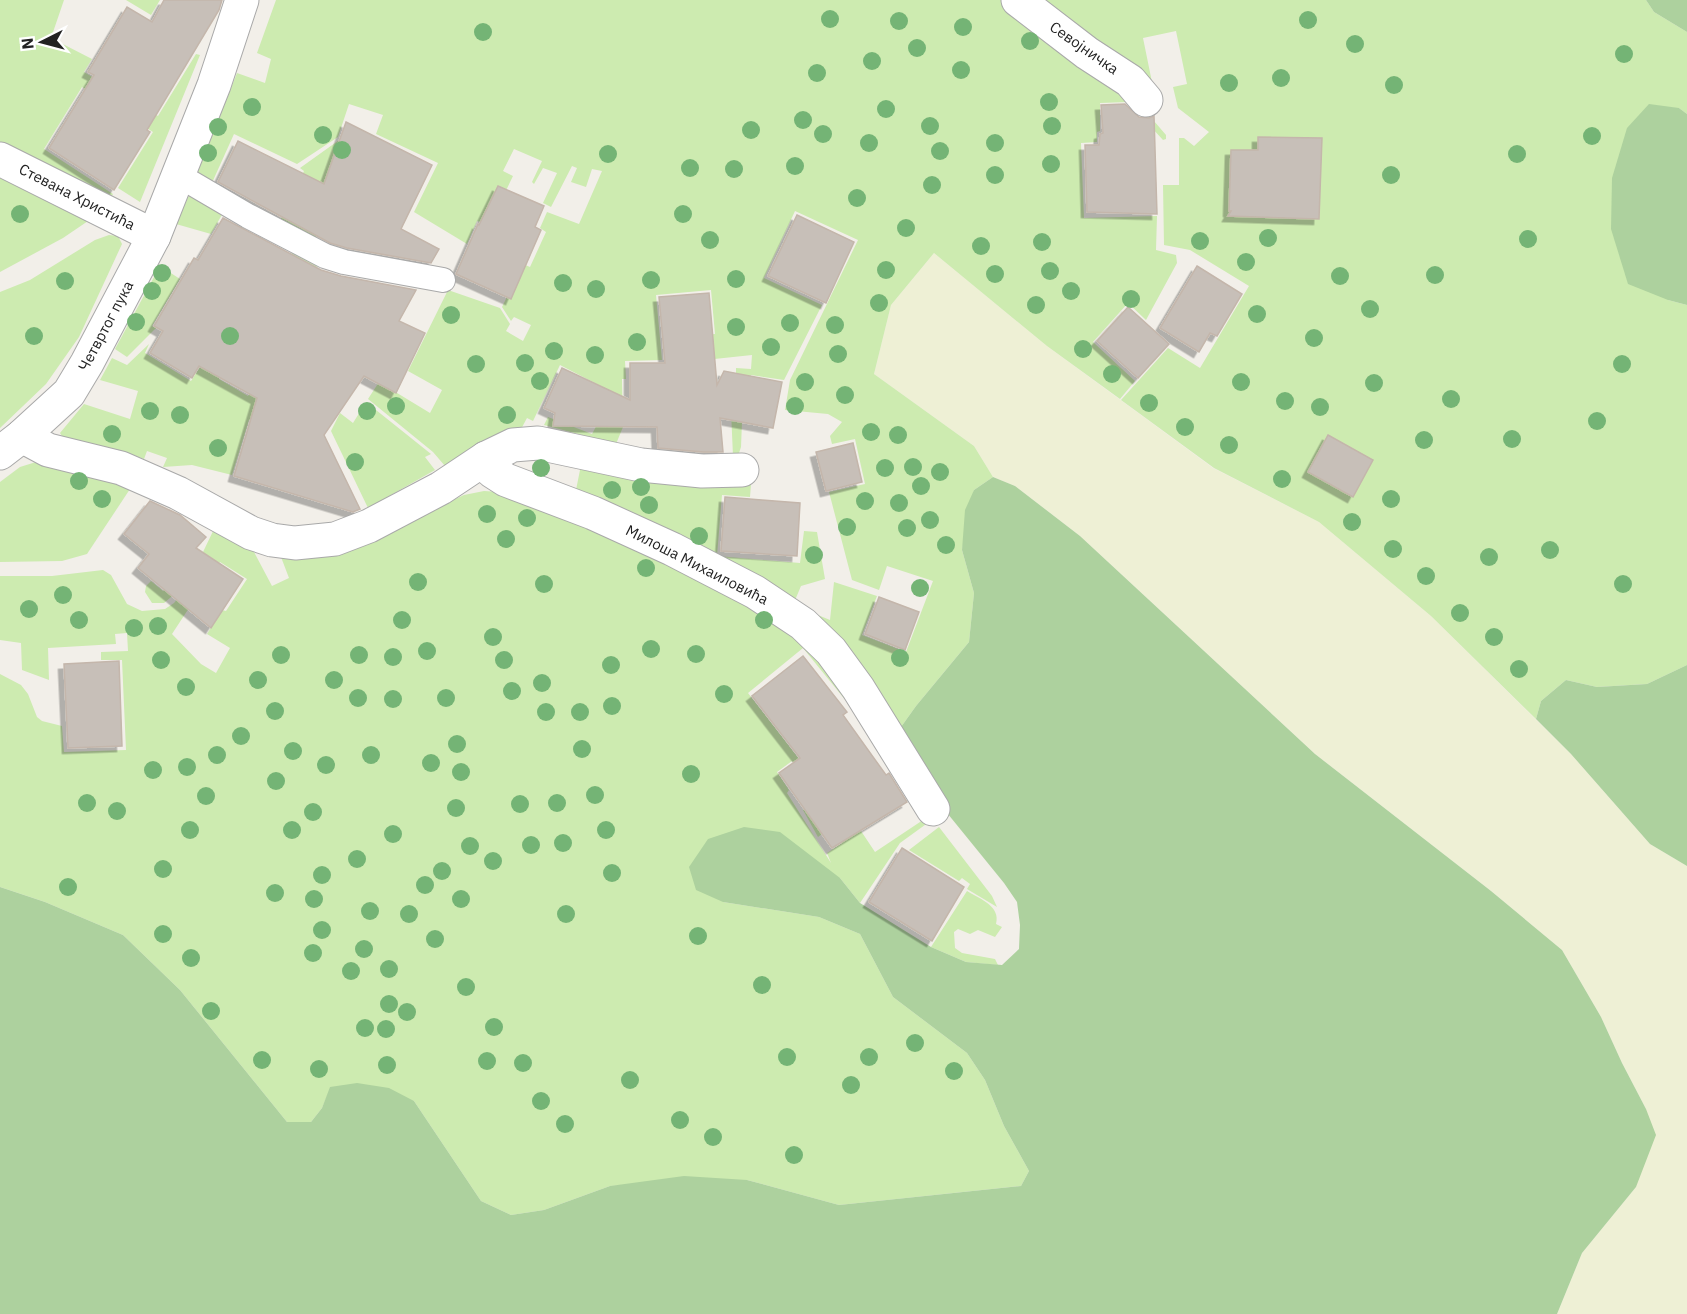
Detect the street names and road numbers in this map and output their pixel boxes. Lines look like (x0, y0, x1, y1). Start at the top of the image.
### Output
street label: Севојничка (1046, 17, 1122, 78)
street label: Стевана Христића (16, 159, 139, 234)
street label: Четвртог пука (74, 277, 137, 374)
street label: Милоша Михаиловића (623, 520, 772, 609)

